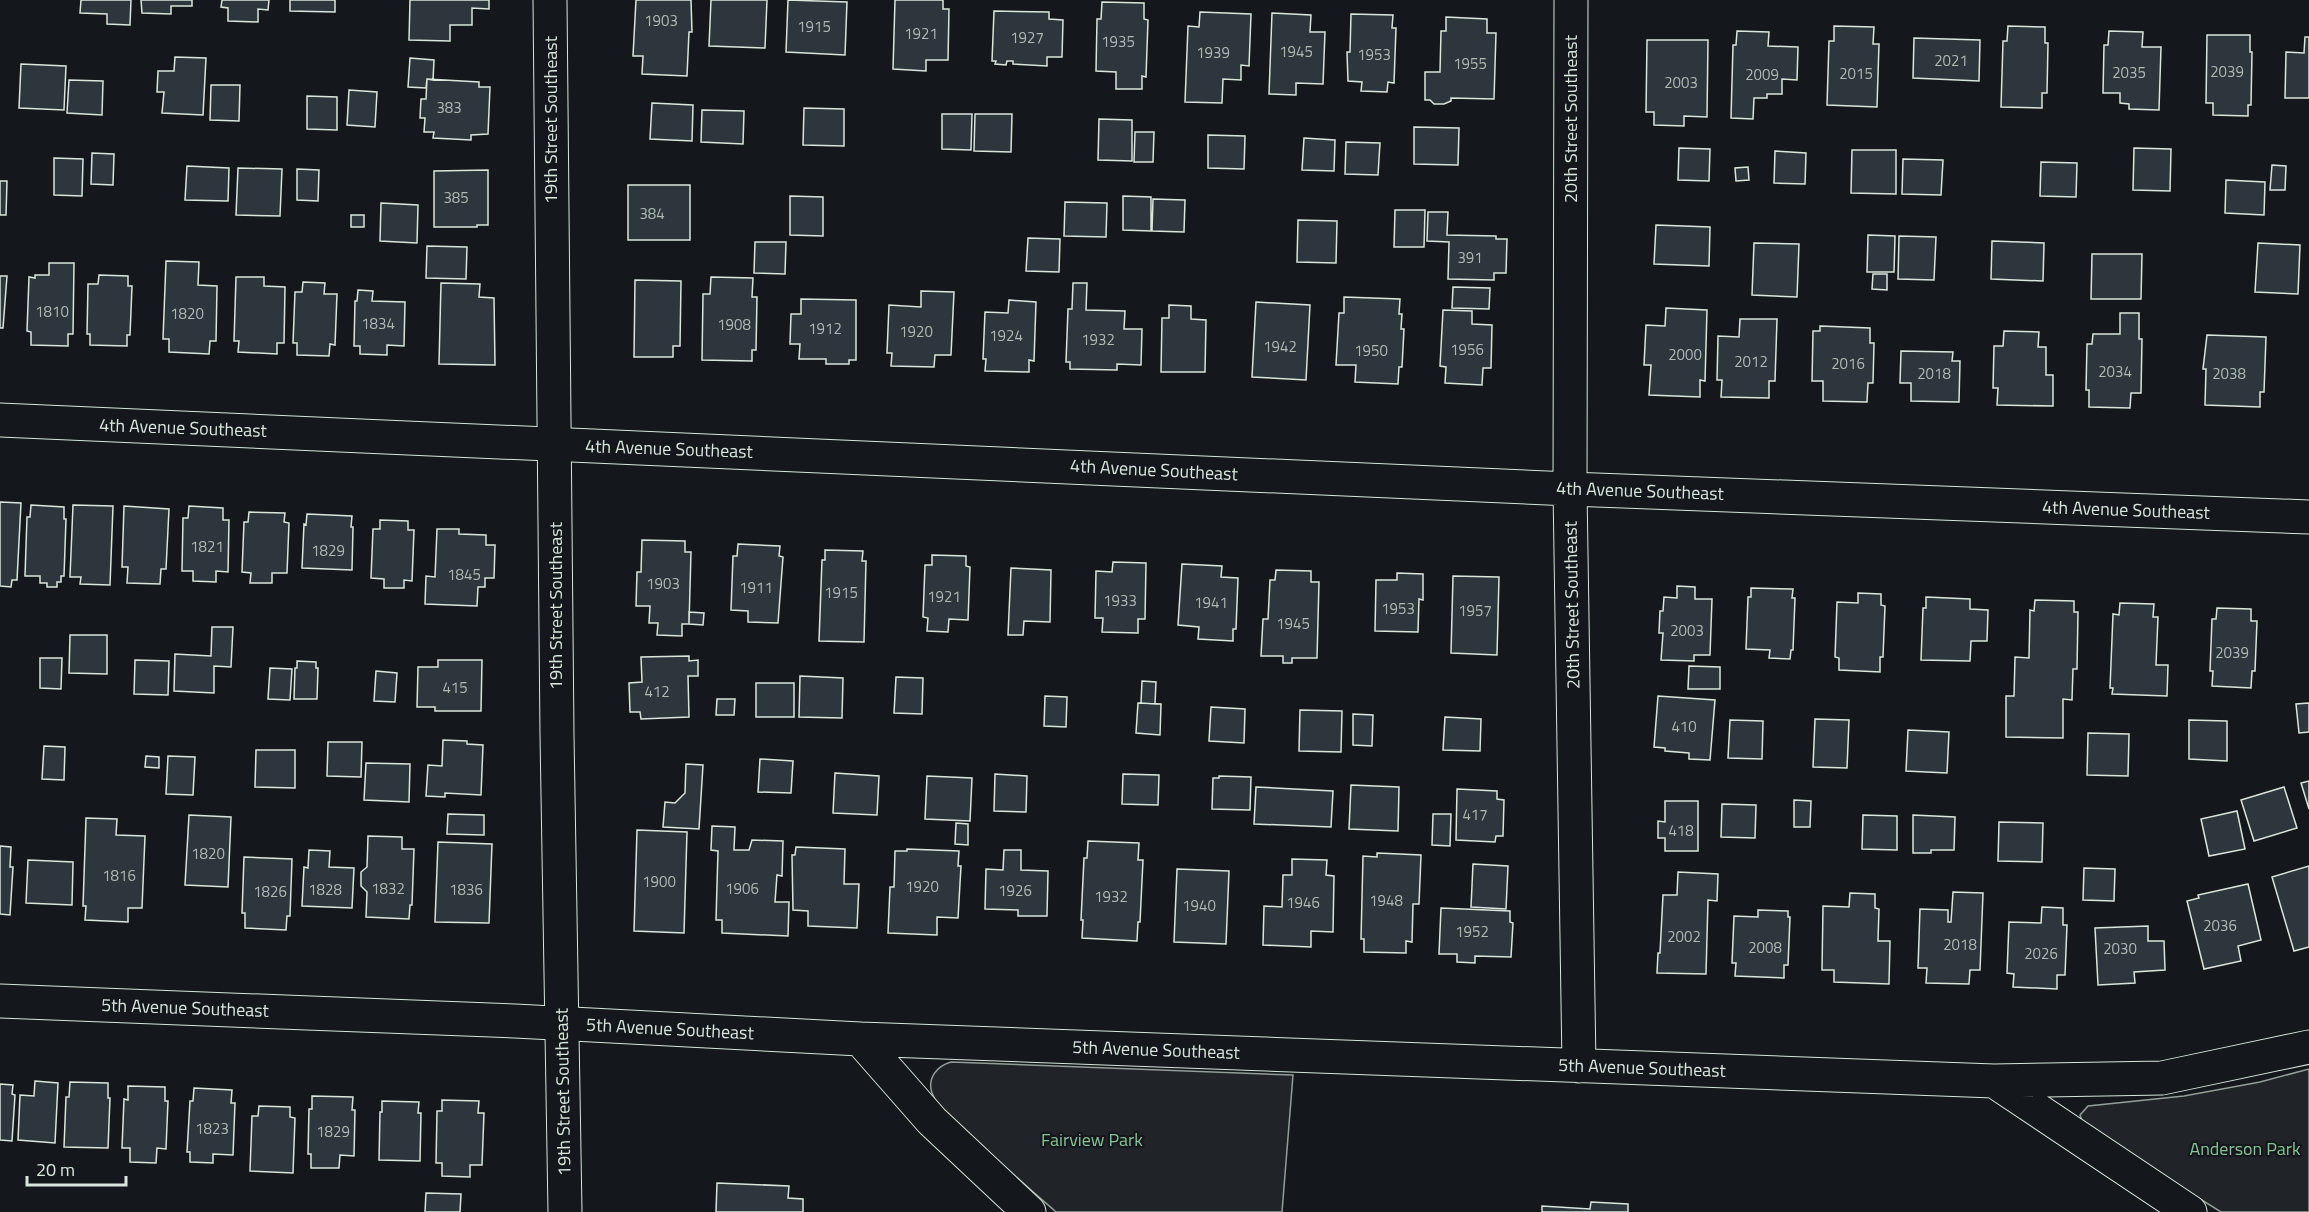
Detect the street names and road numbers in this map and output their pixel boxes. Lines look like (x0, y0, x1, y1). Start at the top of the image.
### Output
street label: 20th Street Southeast (1557, 34, 1584, 203)
street label: 19th Street Southeast (537, 35, 564, 204)
street label: 4th Avenue Southeast (99, 411, 268, 444)
street label: 4th Avenue Southeast (585, 432, 754, 465)
street label: 4th Avenue Southeast (1069, 452, 1239, 487)
street label: 4th Avenue Southeast (1556, 474, 1725, 507)
street label: 4th Avenue Southeast (2042, 493, 2211, 526)
street label: 20th Street Southeast (1557, 520, 1586, 689)
street label: 19th Street Southeast (542, 521, 569, 690)
street label: 5th Avenue Southeast (101, 991, 270, 1024)
street label: 19th Street Southeast (548, 1007, 577, 1176)
street label: 5th Avenue Southeast (585, 1011, 755, 1046)
street label: 5th Avenue Southeast (1072, 1033, 1241, 1066)
street label: 5th Avenue Southeast (1558, 1051, 1727, 1084)

